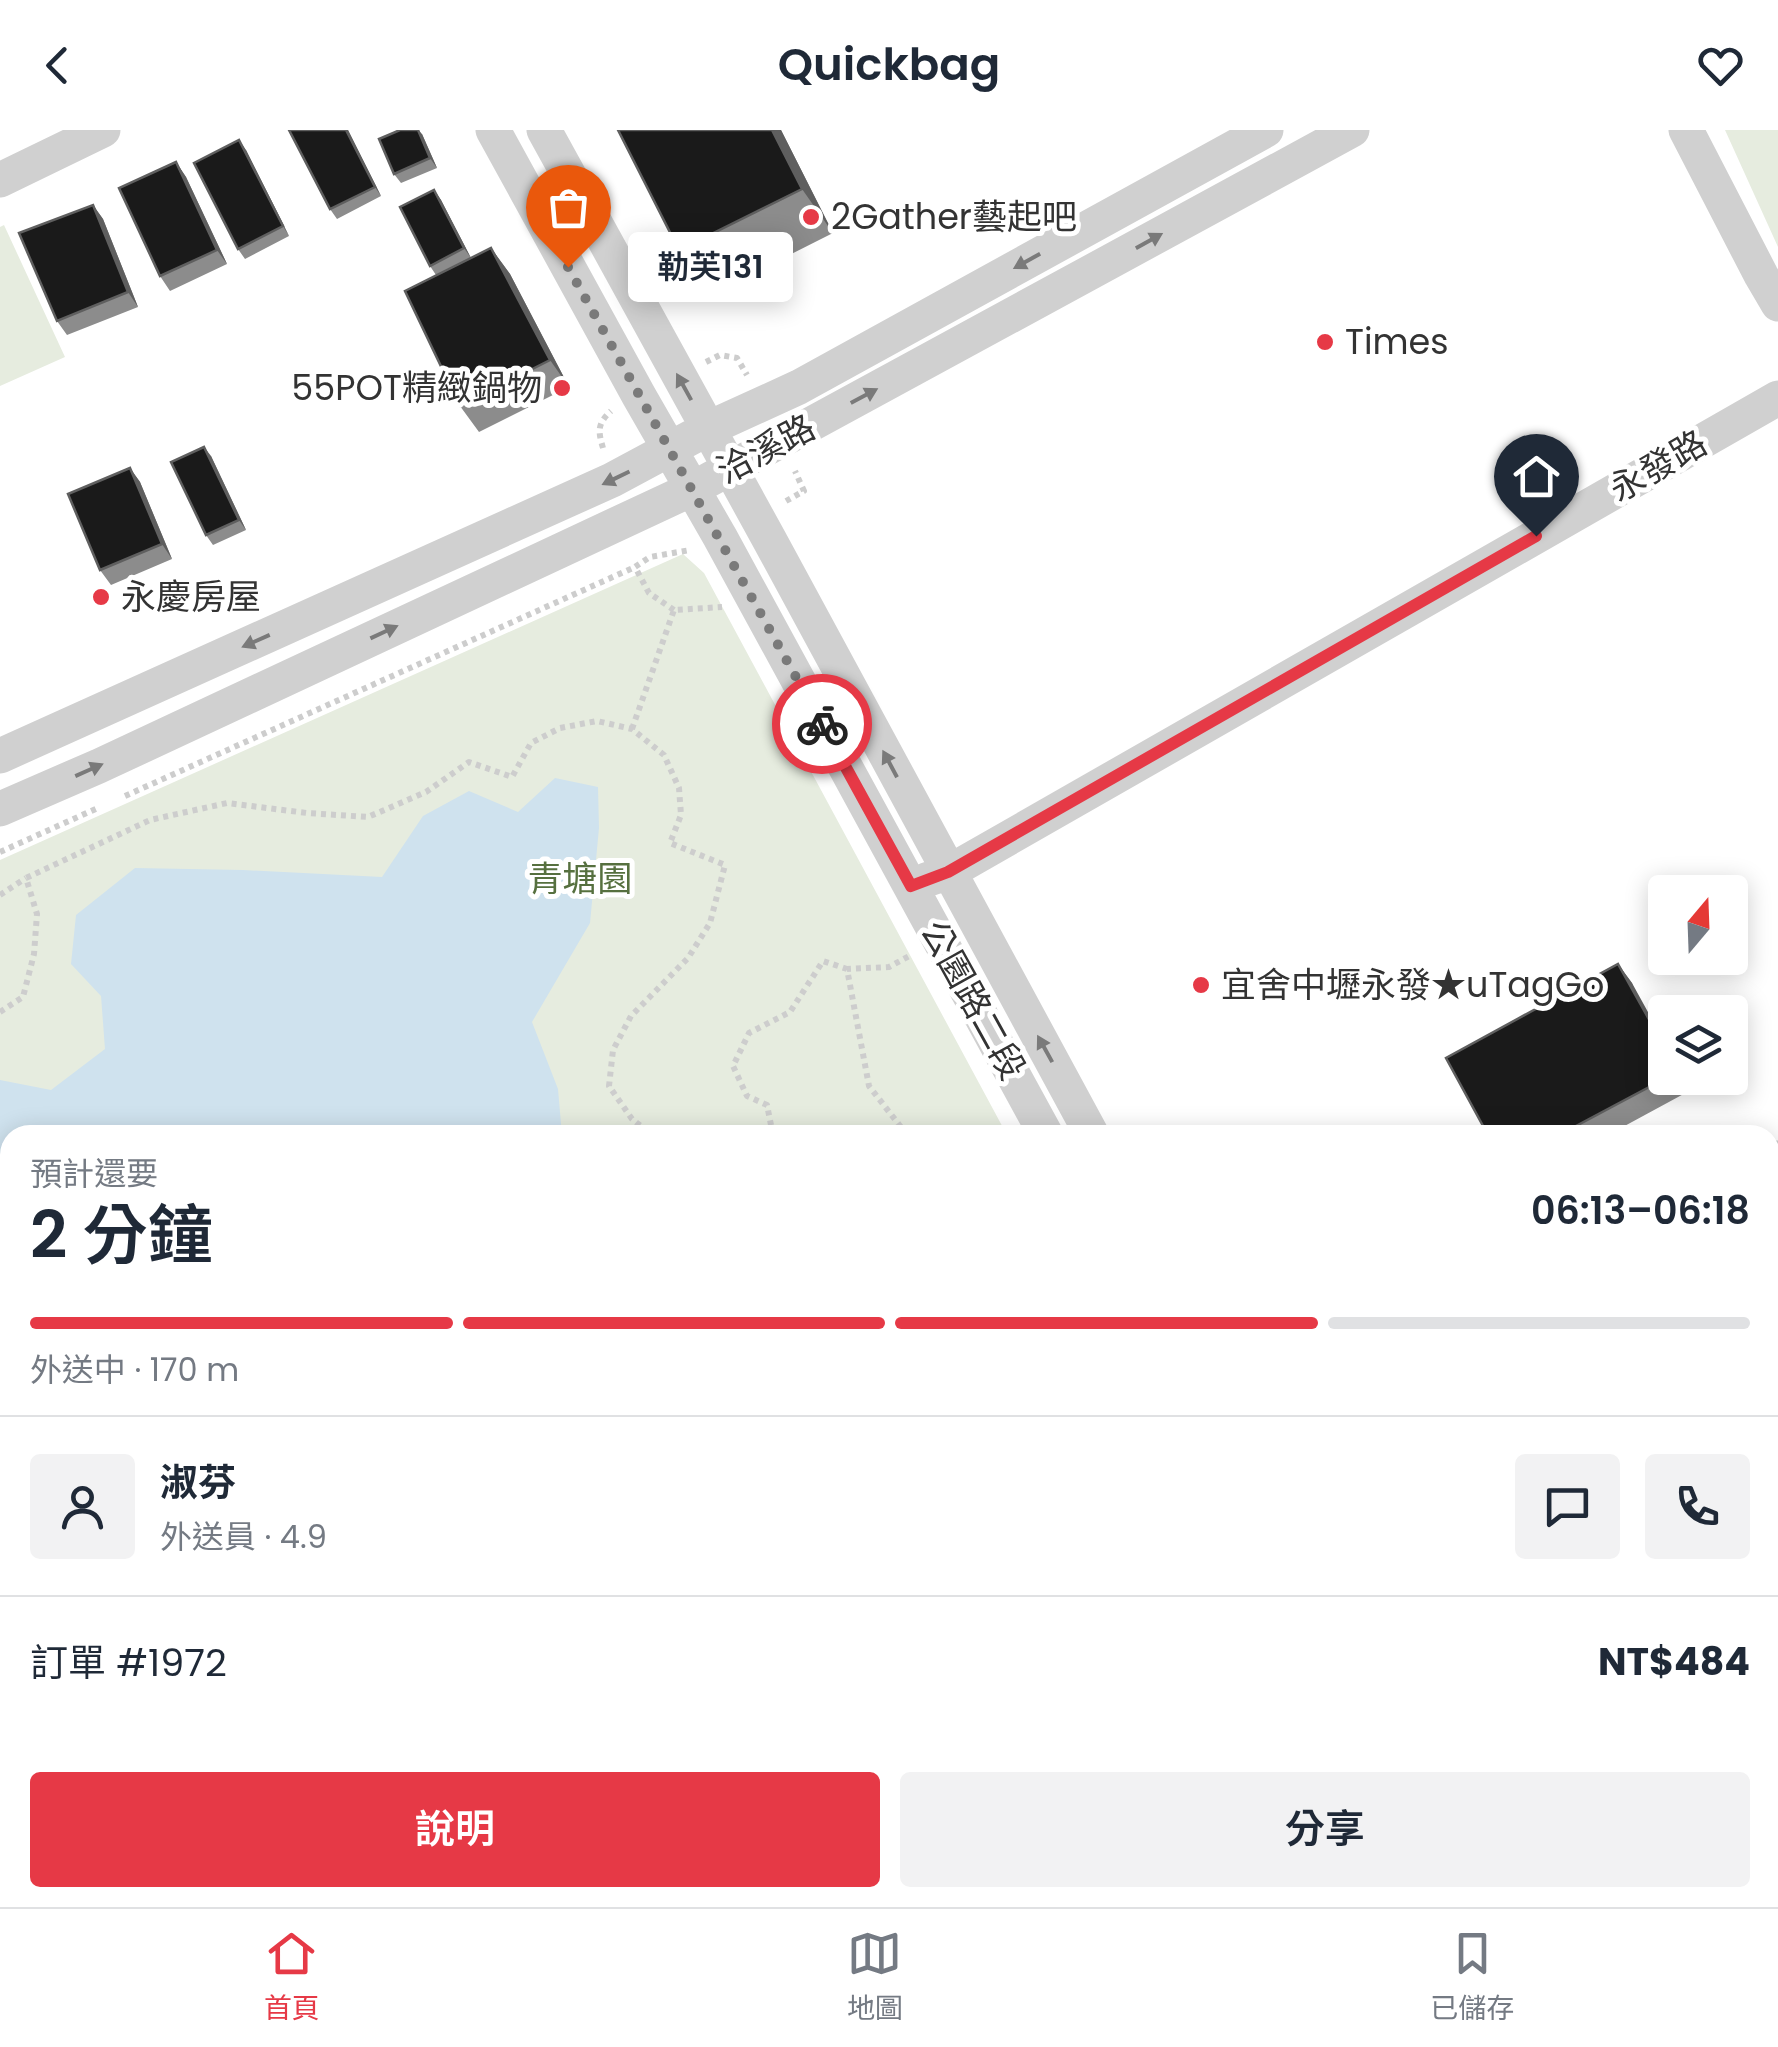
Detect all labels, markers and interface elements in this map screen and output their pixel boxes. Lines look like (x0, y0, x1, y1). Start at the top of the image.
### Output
text: Quickbag (778, 33, 1000, 96)
icon: back (30, 38, 85, 93)
icon: heart (1693, 38, 1748, 93)
pin (526, 165, 611, 268)
icon: bag (541, 180, 596, 235)
place label: 2Gather藝起吧 (831, 192, 1077, 241)
marker: 2Gather藝起吧 (800, 206, 822, 228)
callout: 勒芙131 (628, 232, 793, 302)
one-way arrow (1134, 232, 1163, 249)
text: 勒芙131 (657, 244, 764, 289)
one-way arrow (1013, 252, 1041, 270)
place label: Times (1345, 317, 1449, 366)
marker: Times (1314, 331, 1336, 353)
place label: 55POT精緻鍋物 (291, 363, 542, 412)
one-way arrow (675, 372, 692, 401)
marker: 55POT精緻鍋物 (551, 377, 573, 399)
one-way arrow (849, 388, 878, 405)
street label: 洽溪路 (708, 402, 824, 495)
street label: 永發路 (1600, 418, 1715, 513)
pin (1494, 434, 1579, 537)
icon: home (1509, 449, 1564, 504)
one-way arrow (601, 469, 630, 486)
place label: 永慶房屋 (121, 572, 261, 621)
marker: 永慶房屋 (90, 586, 112, 608)
one-way arrow (369, 624, 398, 641)
one-way arrow (241, 633, 270, 650)
courier (772, 674, 872, 774)
icon: bike (795, 697, 850, 752)
one-way arrow (882, 749, 899, 778)
one-way arrow (74, 762, 104, 778)
park label: 青塘園 (527, 854, 633, 903)
north arrow (1648, 875, 1748, 975)
map controls (1648, 875, 1748, 1095)
street label: 公園路二段 (910, 911, 1037, 1088)
place label: 宜舍中壢永發★uTagGo (1221, 960, 1604, 1009)
marker: 宜舍中壢永發★uTagGo (1190, 974, 1212, 996)
button: layers (1648, 995, 1748, 1095)
one-way arrow (1037, 1035, 1054, 1064)
text: 預計還要 (30, 1151, 158, 1196)
text: 06:13–06:18 (1531, 1184, 1750, 1237)
text: 2 分鐘 (30, 1190, 213, 1281)
text: 外送中 · 170 m (30, 1347, 239, 1392)
button: person (30, 1454, 135, 1559)
button: chat (1515, 1454, 1620, 1559)
button: phone (1645, 1454, 1750, 1559)
text: 淑芬 (160, 1456, 236, 1509)
text: 外送員 · 4.9 (160, 1514, 327, 1559)
text: NT$484 (1598, 1635, 1750, 1688)
text: 訂單 #1972 (30, 1636, 227, 1689)
button: 說明 (30, 1772, 880, 1887)
button: 分享 (900, 1772, 1750, 1887)
tab: 首頁 (264, 1926, 320, 2030)
tab: 地圖 (847, 1926, 903, 2030)
tab: 已儲存 (1430, 1926, 1514, 2030)

